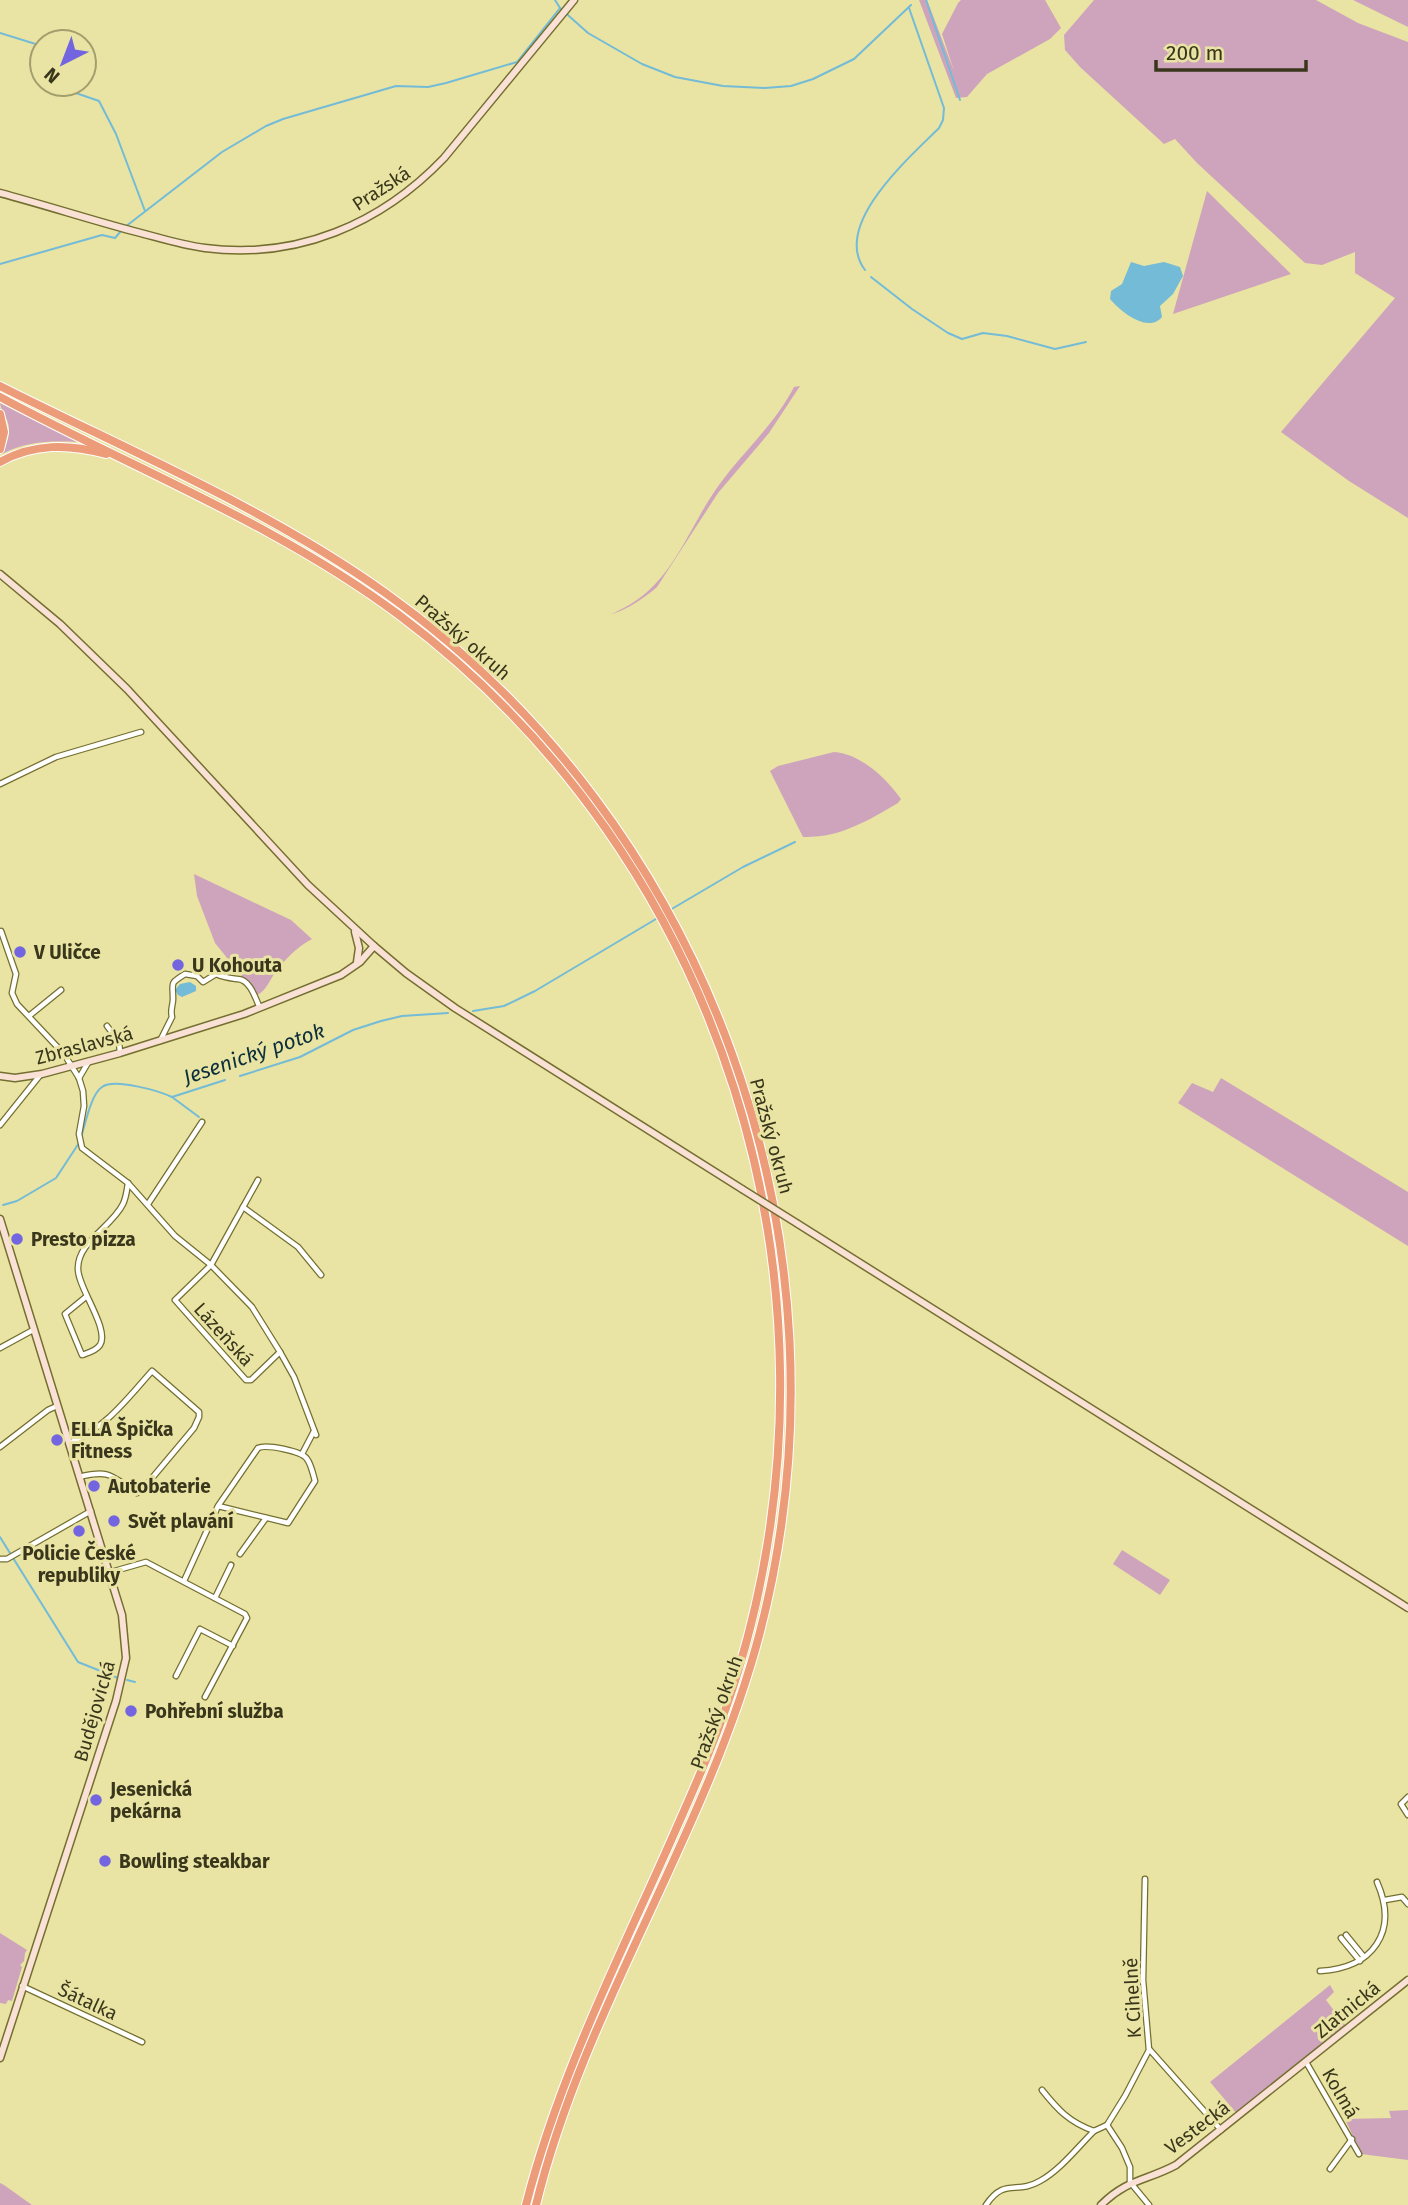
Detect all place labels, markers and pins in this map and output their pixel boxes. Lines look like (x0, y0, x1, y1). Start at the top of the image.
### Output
place label: V Uličce (33, 941, 101, 964)
marker: V Uličce (12, 944, 28, 960)
place label: U Kohouta (192, 954, 282, 977)
marker: U Kohouta (170, 957, 186, 973)
place label: Presto pizza (31, 1228, 136, 1251)
marker: Presto pizza (9, 1231, 25, 1247)
place label: ELLA Špička Fitness (71, 1416, 174, 1463)
marker: ELLA Špička Fitness (49, 1432, 65, 1448)
place label: Autobaterie (107, 1475, 211, 1498)
marker: Autobaterie (86, 1478, 102, 1494)
place label: Svět plavání (128, 1510, 234, 1533)
marker: Svět plavání (106, 1513, 122, 1529)
marker: Policie České republiky (71, 1523, 87, 1539)
place label: Policie České republiky (22, 1540, 136, 1587)
place label: Pohřební služba (145, 1700, 284, 1723)
marker: Pohřební služba (123, 1703, 139, 1719)
place label: Jesenická pekárna (109, 1778, 192, 1823)
marker: Jesenická pekárna (88, 1792, 104, 1808)
place label: Bowling steakbar (119, 1850, 270, 1873)
marker: Bowling steakbar (97, 1853, 113, 1869)

